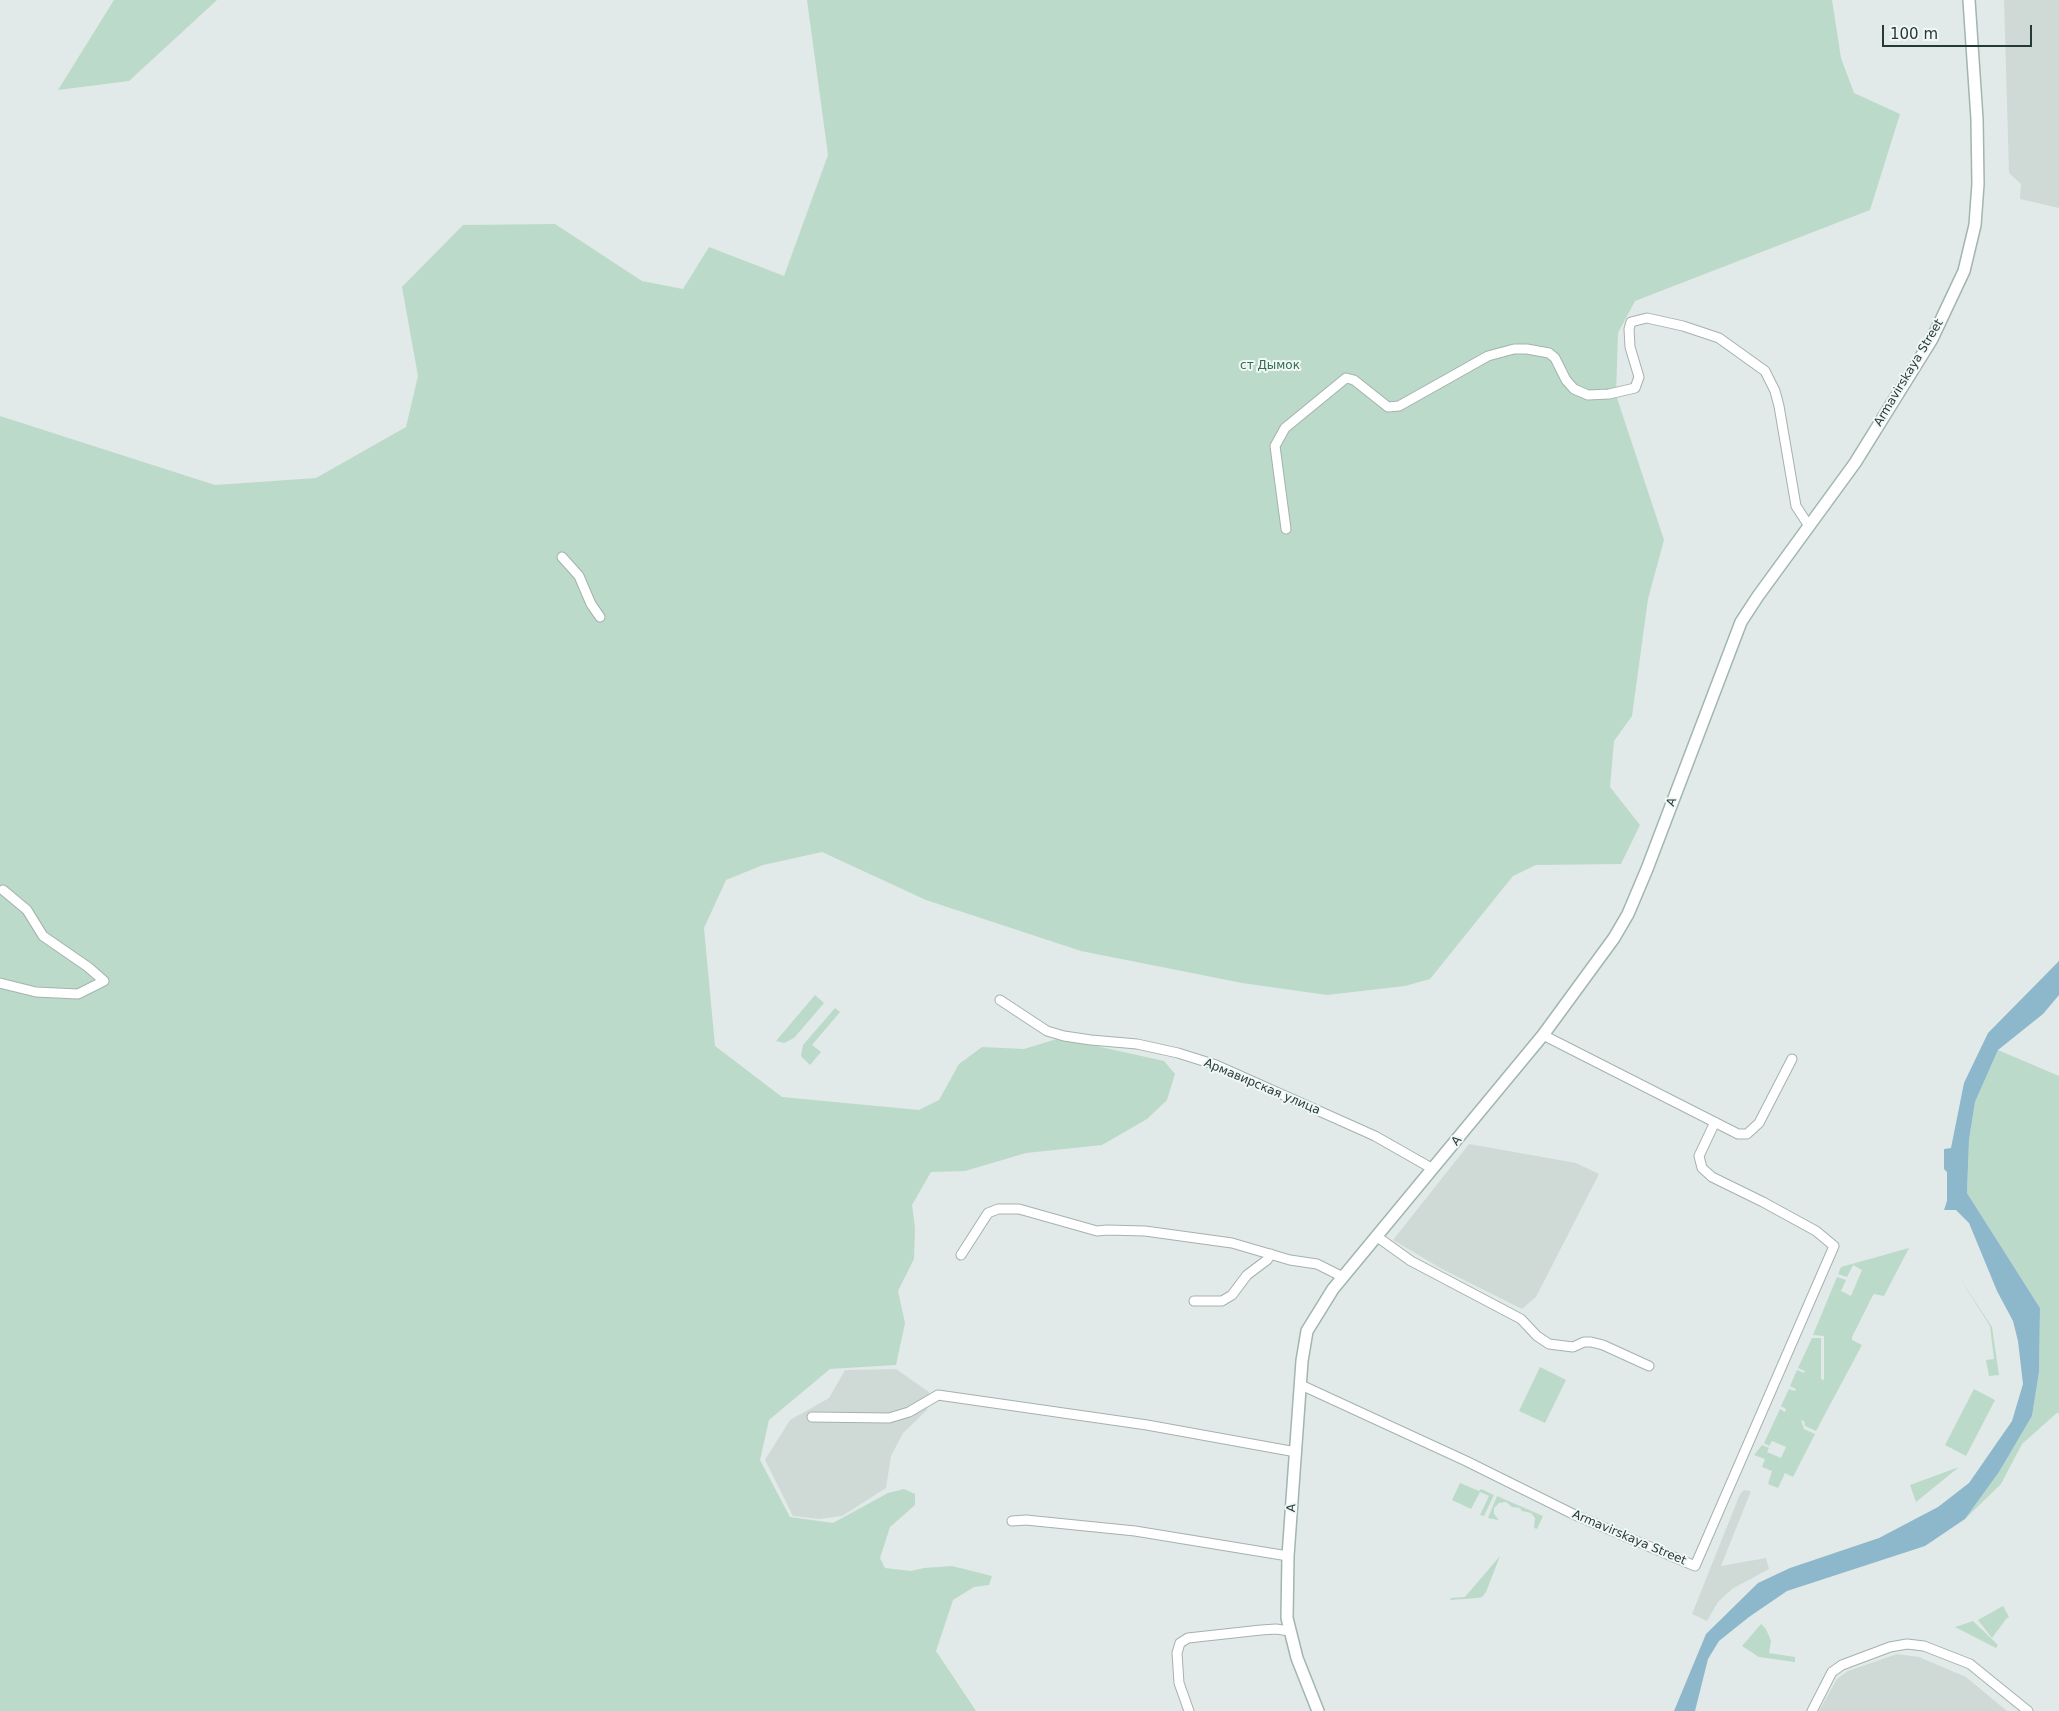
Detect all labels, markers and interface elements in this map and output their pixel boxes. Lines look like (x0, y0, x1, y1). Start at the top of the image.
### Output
scale bar (1884, 15, 2034, 47)
text: 100 m (1890, 25, 1938, 43)
street label: Armavirskaya Street (1871, 317, 1947, 429)
park label: ст Дымок (1240, 359, 1300, 373)
street label: A (1664, 796, 1680, 808)
street label: Армавирская улица (1202, 1056, 1322, 1118)
street label: A (1449, 1133, 1465, 1149)
street label: A (1285, 1503, 1299, 1513)
street label: Armavirskaya Street (1570, 1507, 1688, 1569)

